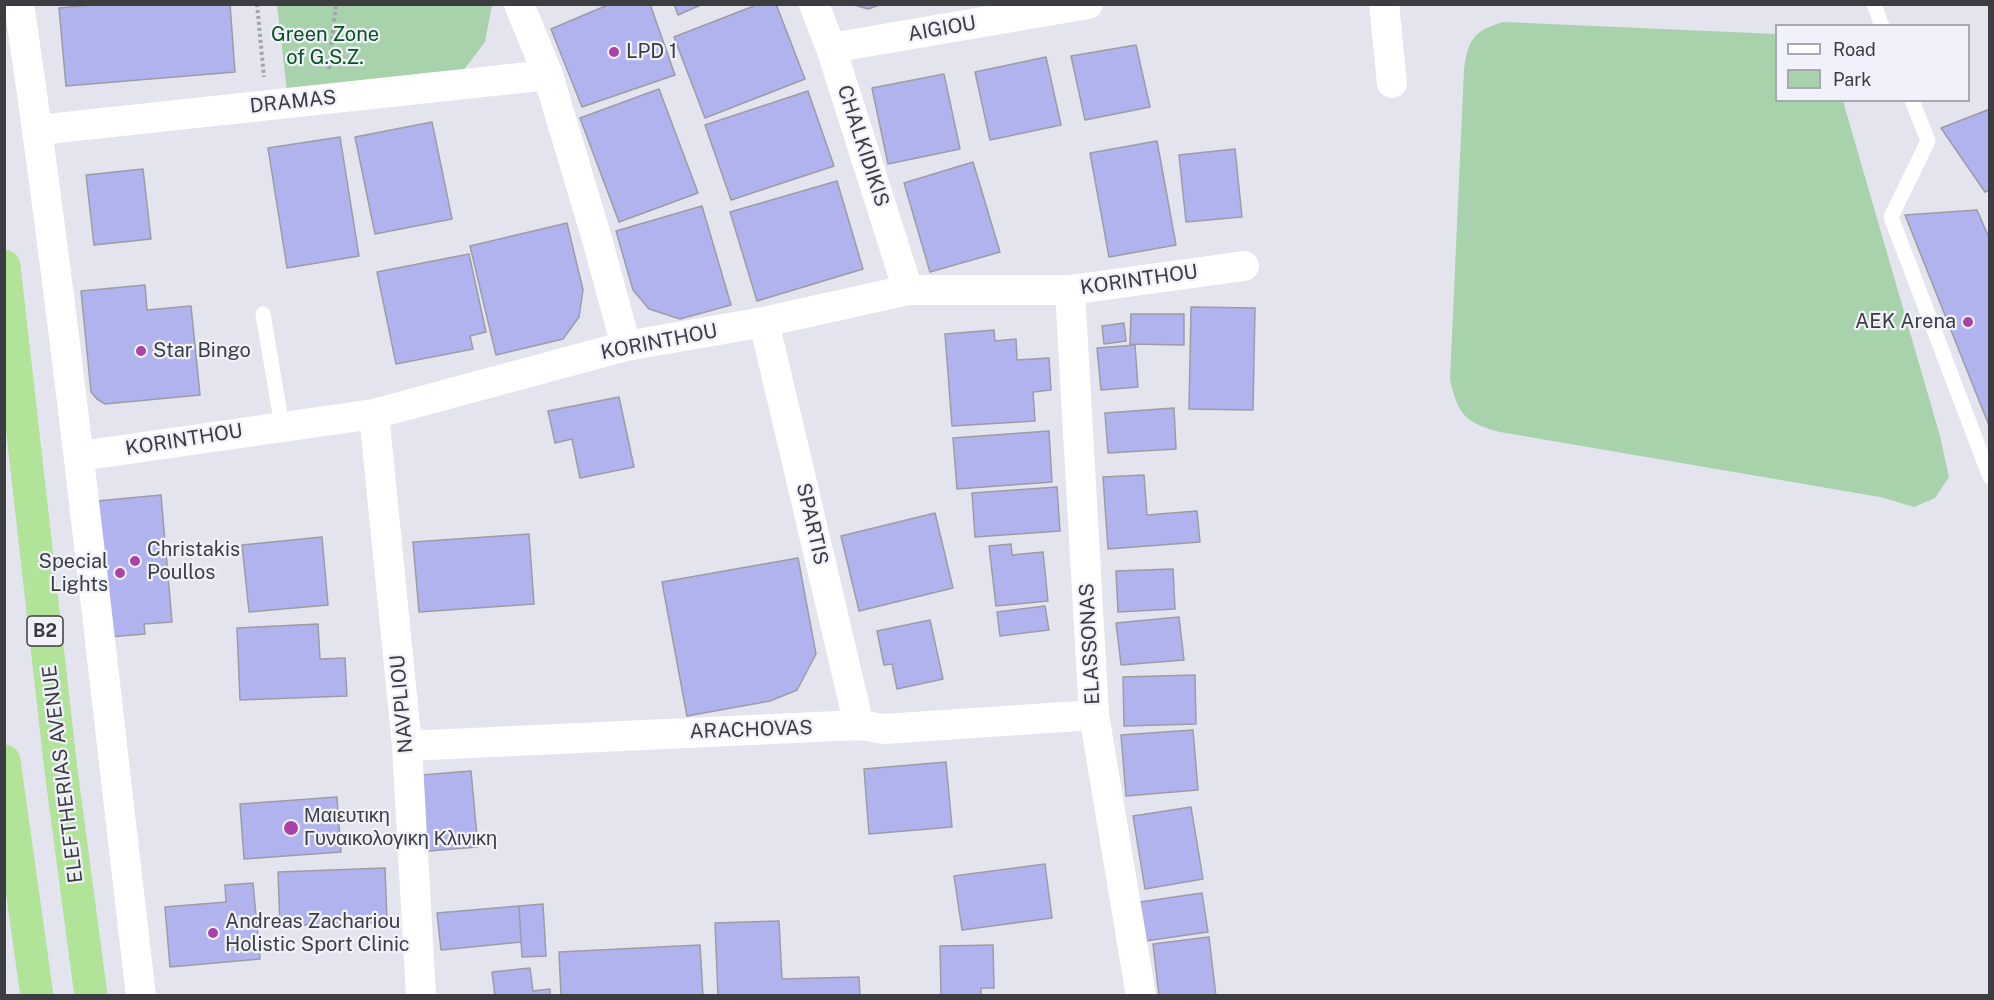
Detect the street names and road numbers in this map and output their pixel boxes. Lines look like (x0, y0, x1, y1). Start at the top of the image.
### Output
street label: AIGIOU (906, 11, 978, 47)
street label: CHALKIDIKIS (832, 82, 894, 210)
street label: DRAMAS (249, 86, 337, 118)
street label: KORINTHOU (1079, 260, 1199, 300)
street label: KORINTHOU (599, 319, 719, 365)
street label: KORINTHOU (124, 419, 244, 461)
street label: SPARTIS (791, 481, 833, 567)
street label: ELASSONAS (1075, 582, 1105, 706)
road number: B2 (27, 616, 63, 646)
street label: NAVPLIOU (386, 654, 418, 754)
street label: ELEFTHERIAS AVENUE (38, 664, 88, 884)
street label: ARACHOVAS (689, 716, 813, 744)

